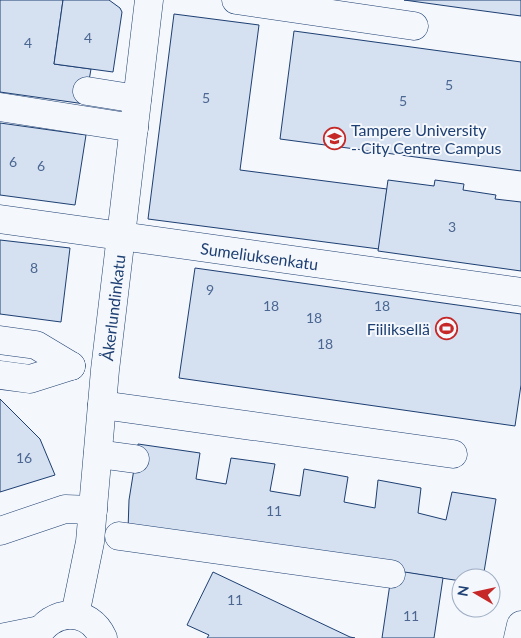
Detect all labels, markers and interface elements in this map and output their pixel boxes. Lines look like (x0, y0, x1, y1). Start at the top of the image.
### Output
house number: 4 (84, 29, 92, 46)
house number: 4 (24, 34, 32, 51)
house number: 5 (445, 76, 453, 93)
house number: 5 (202, 89, 210, 106)
house number: 5 (399, 92, 407, 109)
place label: Tampere University - City Centre Campus (351, 120, 502, 157)
school or university icon: Tampere University - City Centre Campus (323, 126, 347, 150)
house number: 6 (9, 153, 17, 170)
house number: 6 (37, 157, 45, 174)
house number: 3 (448, 218, 456, 235)
street label: Sumeliuksenkatu (199, 238, 320, 273)
street label: Åkerlundinkatu (97, 253, 128, 362)
house number: 8 (30, 259, 38, 276)
house number: 9 (206, 281, 214, 298)
house number: 18 (263, 297, 279, 314)
house number: 18 (374, 297, 390, 314)
house number: 18 (306, 309, 322, 326)
sports icon: Fiiliksellä (434, 316, 458, 340)
place label: Fiiliksellä (367, 319, 430, 338)
house number: 18 (317, 335, 333, 352)
house number: 16 (16, 449, 32, 466)
house number: 11 (266, 502, 282, 519)
north arrow (451, 568, 501, 618)
text: N (453, 584, 472, 598)
house number: 11 (227, 591, 243, 608)
house number: 11 (403, 607, 419, 624)

